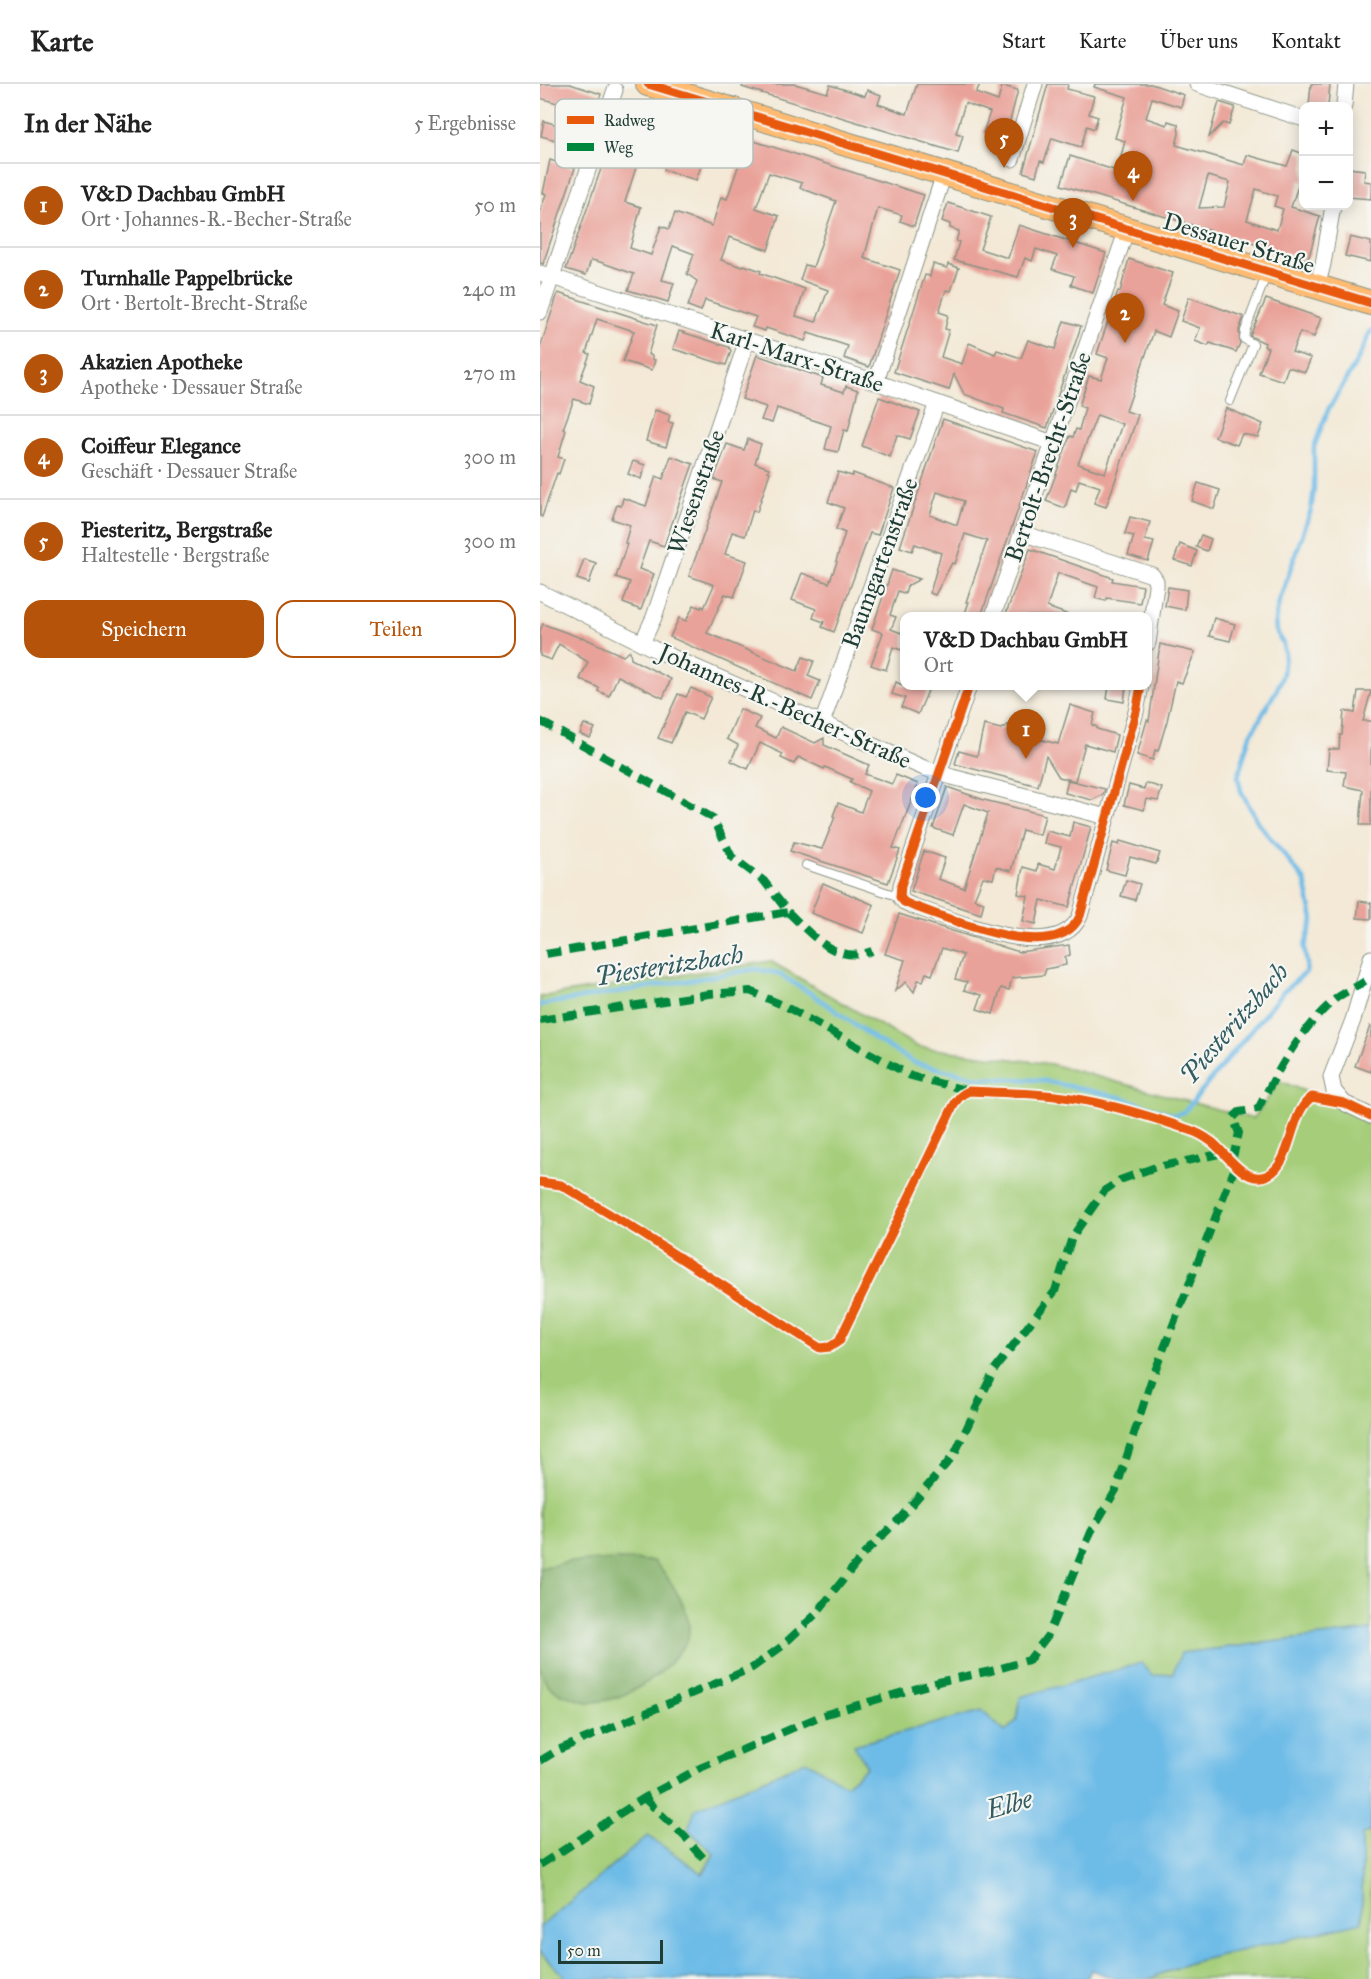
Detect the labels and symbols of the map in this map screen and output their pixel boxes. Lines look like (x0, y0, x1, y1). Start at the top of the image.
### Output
legend (555, 99, 753, 168)
text: Radweg (604, 111, 655, 131)
pin: 5 (984, 118, 1024, 168)
text: Weg (604, 138, 633, 158)
pin: 4 (1114, 152, 1152, 201)
pin: 3 (1054, 198, 1092, 248)
street label: Dessauer Straße (1159, 206, 1319, 280)
pin: 2 (1106, 294, 1144, 343)
street label: Karl-Marx-Straße (706, 315, 888, 399)
street label: Bertolt-Brecht-Straße (998, 348, 1098, 566)
street label: Wiesenstraße (661, 426, 731, 558)
street label: Baumgartenstraße (835, 473, 925, 653)
street label: Johannes-R.-Becher-Straße (651, 635, 916, 775)
pin: 1 (1006, 710, 1046, 759)
your location (911, 783, 940, 812)
water label: Piesteritzbach (593, 937, 746, 993)
water label: Piesteritzbach (1173, 956, 1295, 1090)
water label: Elbe (981, 1782, 1037, 1826)
scale bar (558, 1937, 663, 1964)

